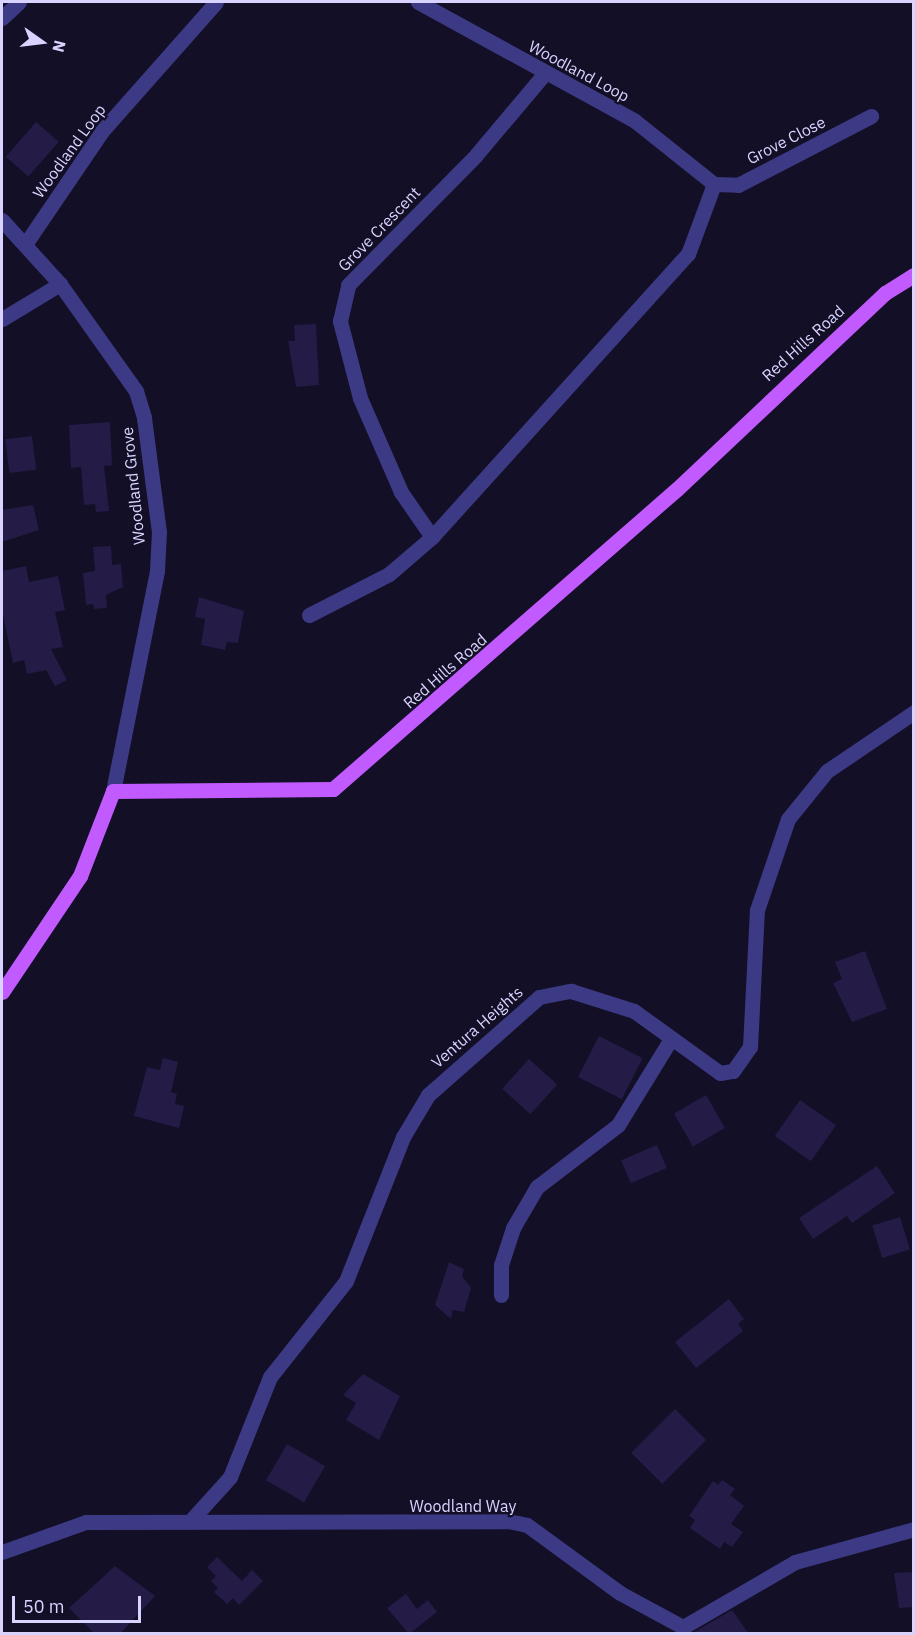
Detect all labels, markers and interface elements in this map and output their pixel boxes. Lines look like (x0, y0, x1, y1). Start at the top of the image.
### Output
north arrow (12, 12, 72, 72)
street label: Woodland Loop (525, 36, 633, 106)
text: N (48, 38, 71, 54)
street label: Woodland Loop (29, 100, 109, 202)
street label: Grove Close (743, 112, 829, 168)
street label: Grove Crescent (334, 183, 424, 275)
street label: Red Hills Road (758, 301, 848, 385)
street label: Woodland Grove (117, 426, 149, 546)
street label: Red Hills Road (399, 630, 491, 712)
street label: Ventura Heights (427, 982, 527, 1072)
street label: Woodland Way (410, 1496, 516, 1516)
scale bar (15, 1584, 144, 1622)
text: 50 m (23, 1595, 65, 1618)

